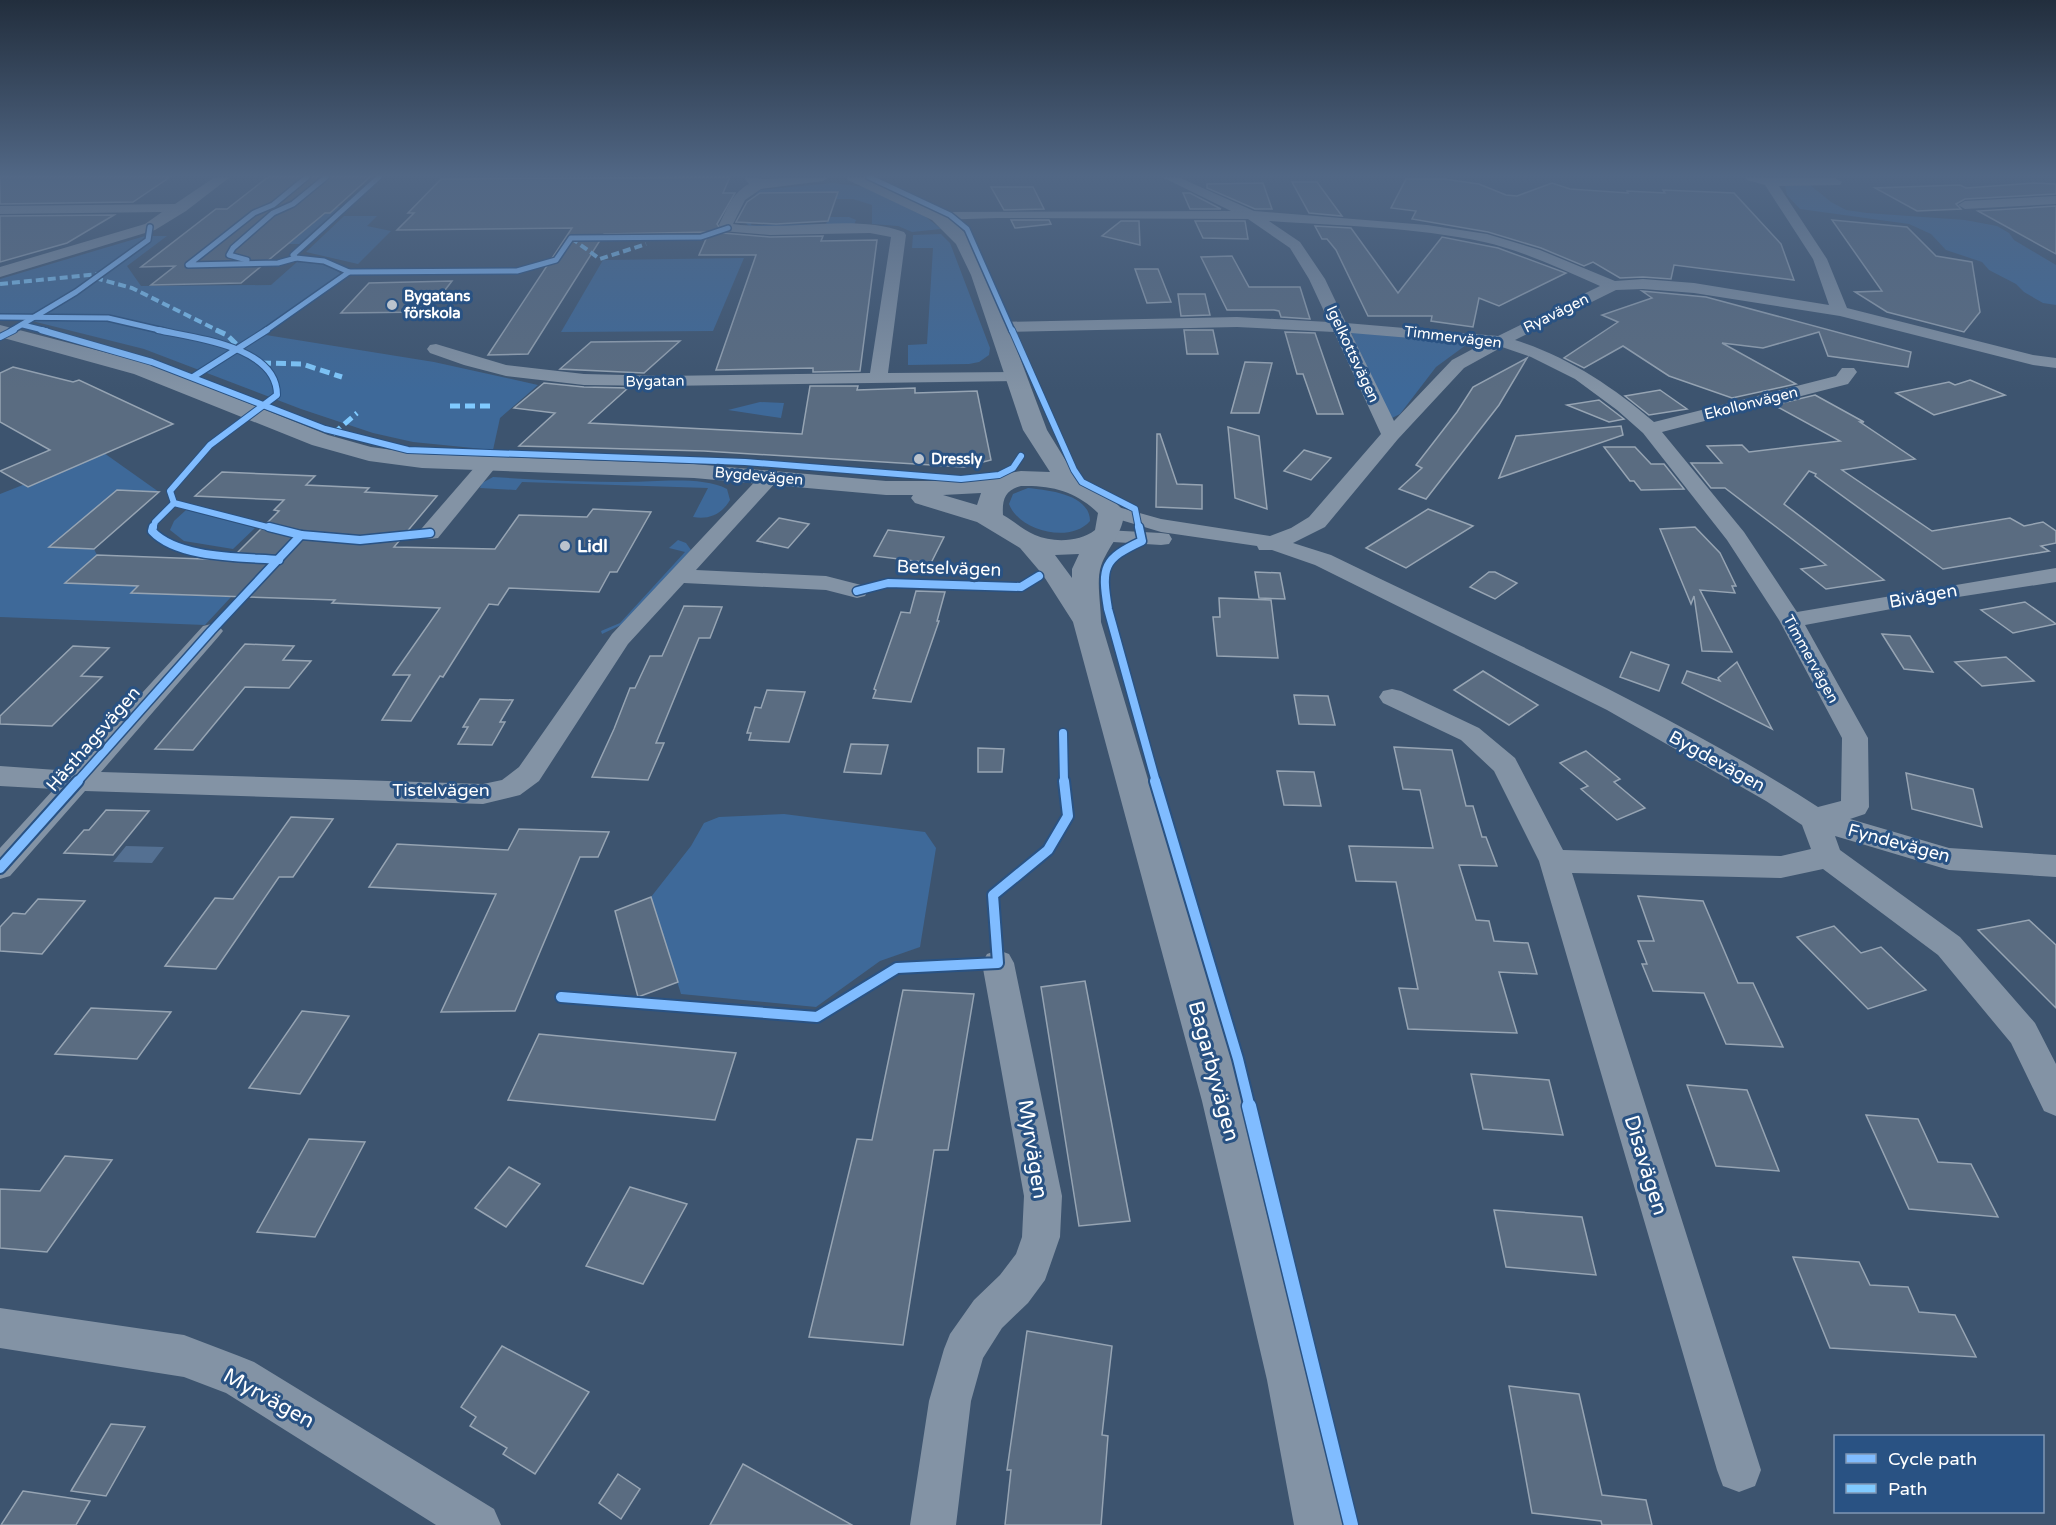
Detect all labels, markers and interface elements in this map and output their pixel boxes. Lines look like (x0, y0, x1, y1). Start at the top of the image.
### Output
place label: Bygatans förskola (403, 287, 470, 322)
street label: Ryavägen (1520, 289, 1592, 337)
marker: Bygatans förskola (385, 298, 399, 312)
street label: Igelkottsvägen (1323, 303, 1383, 405)
street label: Timmervägen (1403, 322, 1503, 352)
street label: Bygatan (625, 371, 685, 391)
street label: Ekollonvägen (1702, 383, 1800, 423)
place label: Dressly (931, 450, 982, 469)
marker: Dressly (912, 452, 926, 466)
street label: Bygdevägen (714, 463, 804, 489)
place label: Lidl (577, 535, 608, 557)
marker: Lidl (558, 539, 572, 553)
street label: Betselvägen (896, 555, 1002, 581)
street label: Bivägen (1887, 579, 1959, 613)
street label: Timmervägen (1779, 612, 1843, 706)
street label: Hästhagsvägen (41, 682, 145, 796)
street label: Bygdevägen (1665, 726, 1769, 796)
street label: Tistelvägen (392, 779, 490, 801)
street label: Fyndevägen (1846, 819, 1952, 867)
street label: Bagarbyvägen (1183, 998, 1244, 1144)
street label: Myrvägen (1012, 1098, 1053, 1200)
street label: Disavägen (1618, 1112, 1673, 1218)
street label: Myrvägen (219, 1363, 319, 1434)
legend (1834, 1435, 2044, 1513)
text: Cycle path (1888, 1448, 1977, 1470)
text: Path (1888, 1478, 1927, 1500)

